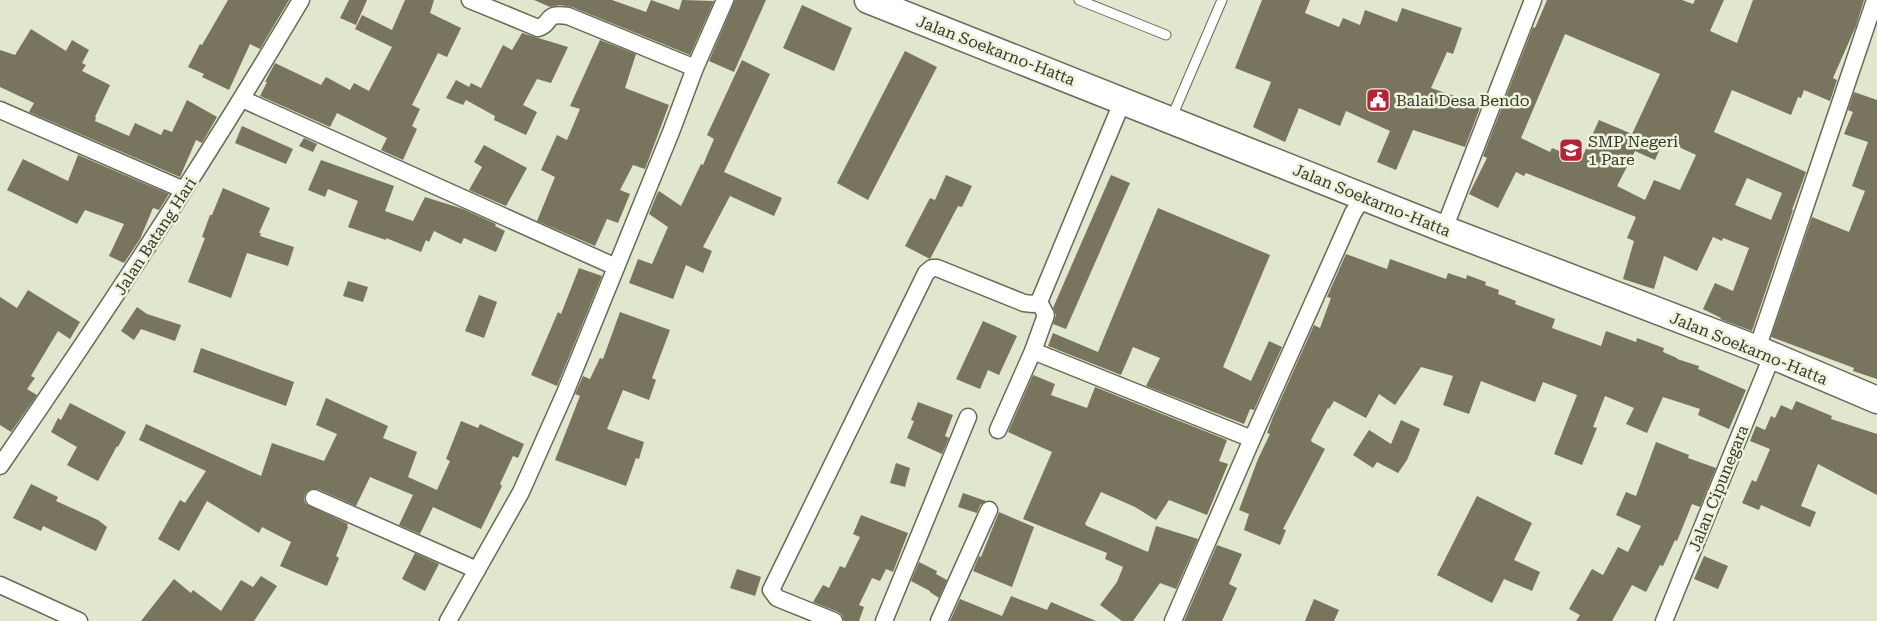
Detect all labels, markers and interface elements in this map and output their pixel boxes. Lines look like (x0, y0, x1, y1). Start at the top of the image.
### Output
street label: Jalan Soekarno-Hatta (914, 11, 1078, 90)
public building icon: Balai Desa Bendo (1365, 87, 1391, 113)
place label: Balai Desa Bendo (1396, 91, 1530, 110)
place label: SMP Negeri 1 Pare (1588, 132, 1678, 169)
school or university icon: SMP Negeri 1 Pare (1558, 137, 1584, 163)
street label: Jalan Soekarno-Hatta (1290, 160, 1454, 241)
street label: Jalan Batang Hari (110, 174, 200, 298)
street label: Jalan Soekarno-Hatta (1667, 308, 1831, 389)
street label: Jalan Cipunegara (1685, 422, 1753, 554)

